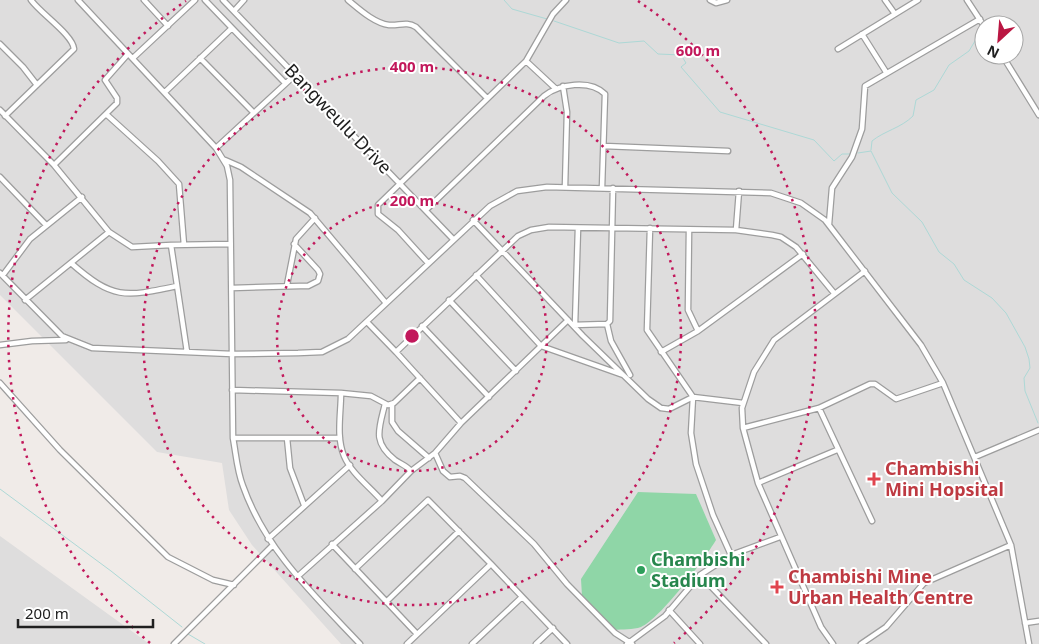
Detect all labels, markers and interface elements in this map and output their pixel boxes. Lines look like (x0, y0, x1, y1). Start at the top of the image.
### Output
north arrow (974, 15, 1024, 65)
text: 600 m (676, 40, 720, 60)
text: N (984, 41, 1002, 63)
text: 400 m (390, 56, 434, 76)
street label: Bangweulu Drive (280, 58, 398, 179)
text: 200 m (390, 190, 434, 210)
centre of rings (403, 327, 421, 345)
place label: Chambishi Mini Hopsital (885, 456, 1004, 501)
marker: Chambishi Mini Hopsital (867, 472, 881, 486)
place label: Chambishi Stadium (651, 547, 745, 592)
marker: Chambishi Stadium (635, 564, 647, 576)
place label: Chambishi Mine Urban Health Centre (788, 564, 973, 609)
marker: Chambishi Mine Urban Health Centre (770, 580, 784, 594)
scale bar (18, 596, 152, 628)
text: 200 m (25, 603, 69, 623)

